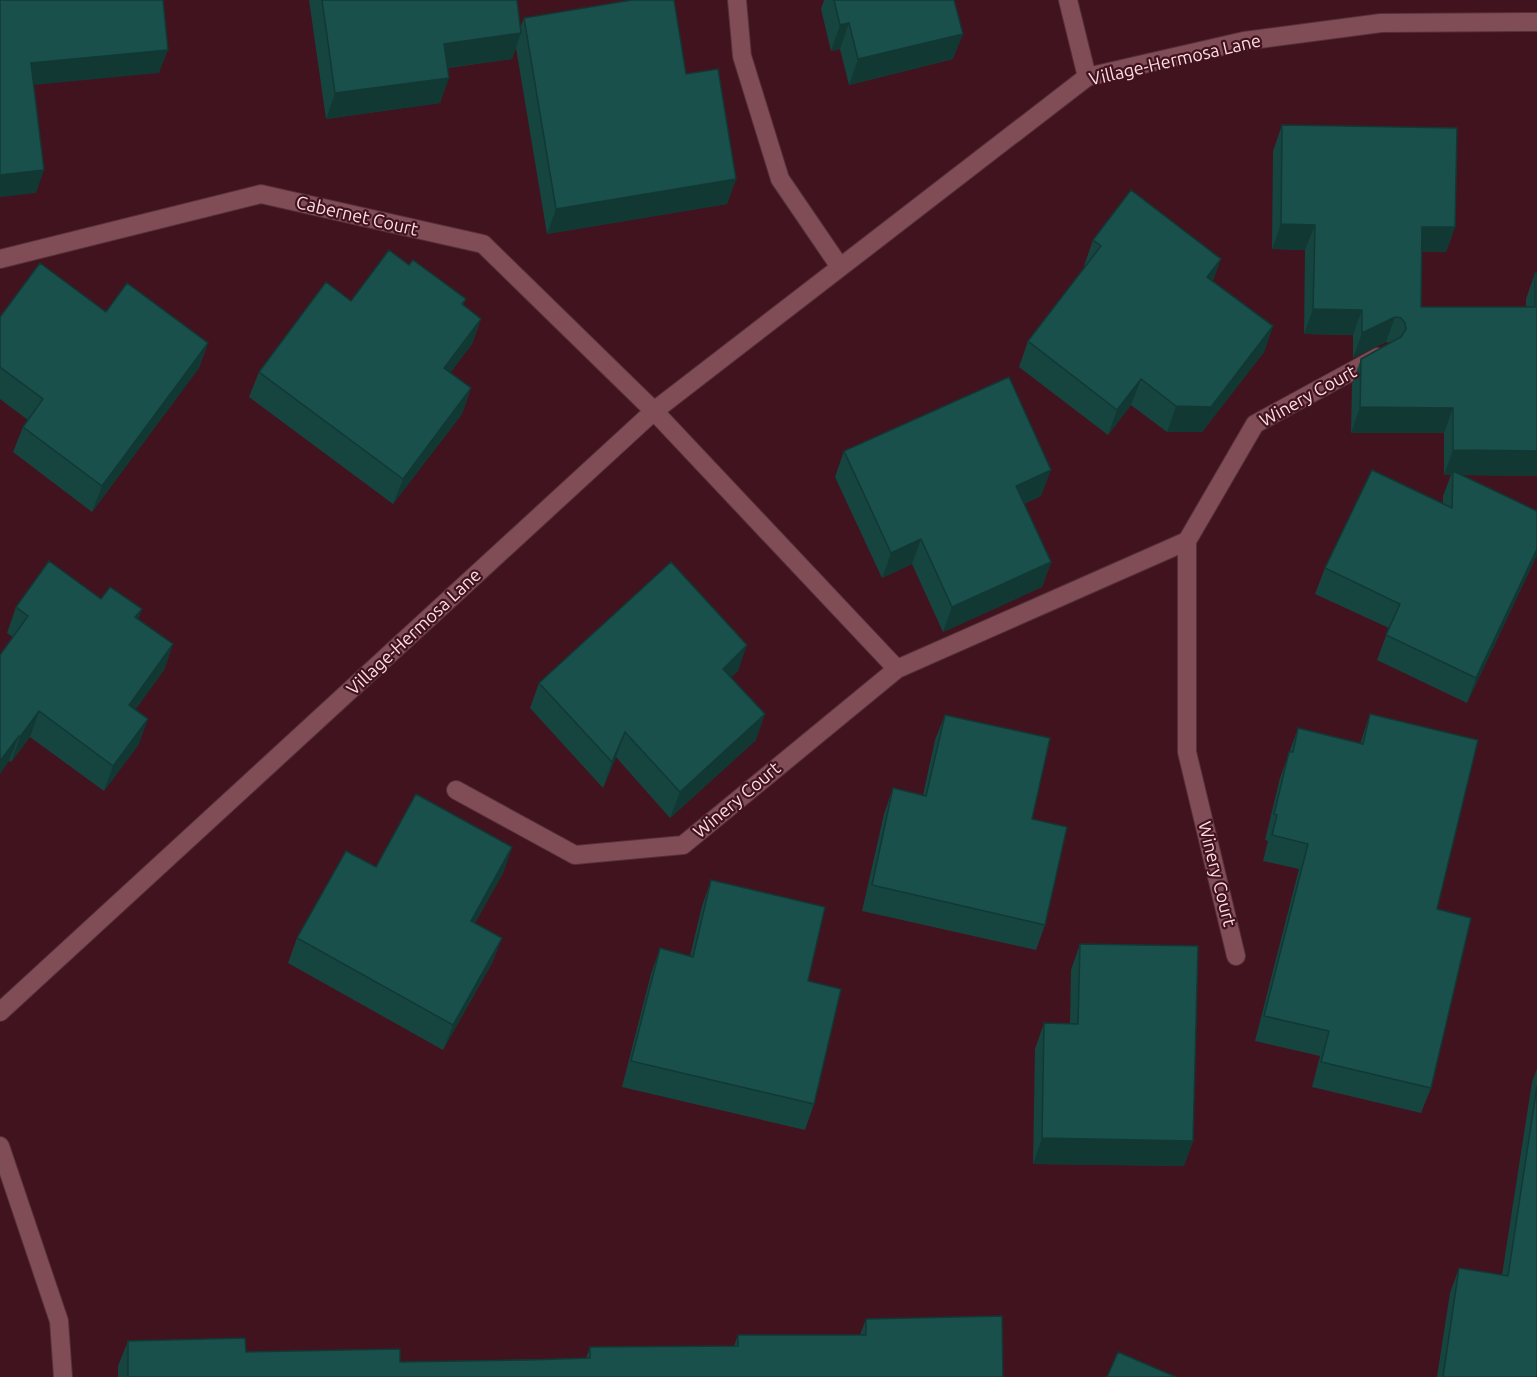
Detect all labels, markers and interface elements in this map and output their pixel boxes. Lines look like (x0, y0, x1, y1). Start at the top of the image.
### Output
street label: Village-Hermosa Lane (1087, 30, 1263, 89)
street label: Cabernet Court (294, 191, 420, 239)
street label: Winery Court (1256, 360, 1359, 430)
street label: Village-Hermosa Lane (342, 564, 484, 699)
street label: Winery Court (689, 757, 784, 841)
street label: Winery Court (1195, 819, 1241, 928)

